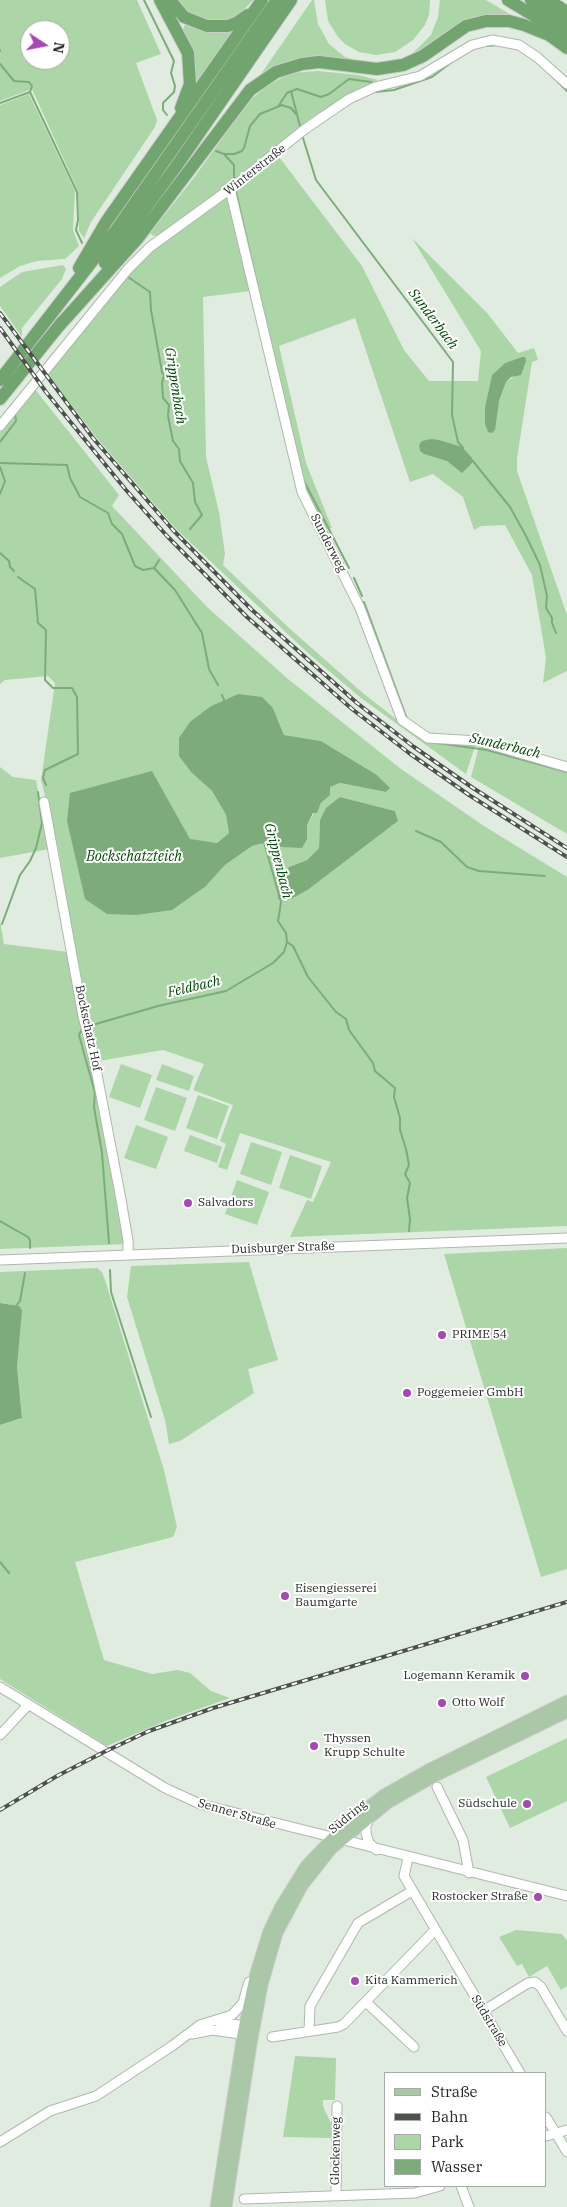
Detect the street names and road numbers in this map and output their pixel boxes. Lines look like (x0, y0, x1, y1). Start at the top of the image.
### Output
street label: Winterstraße (221, 141, 289, 199)
street label: Sunderweg (307, 511, 349, 575)
street label: Bockschatz Hof (72, 984, 104, 1072)
street label: Duisburger Straße (231, 1239, 335, 1257)
street label: Senner Straße (196, 1796, 278, 1832)
street label: Südring (326, 1797, 370, 1837)
street label: Südstraße (468, 1993, 510, 2049)
street label: Glockenweg (328, 2117, 344, 2185)

